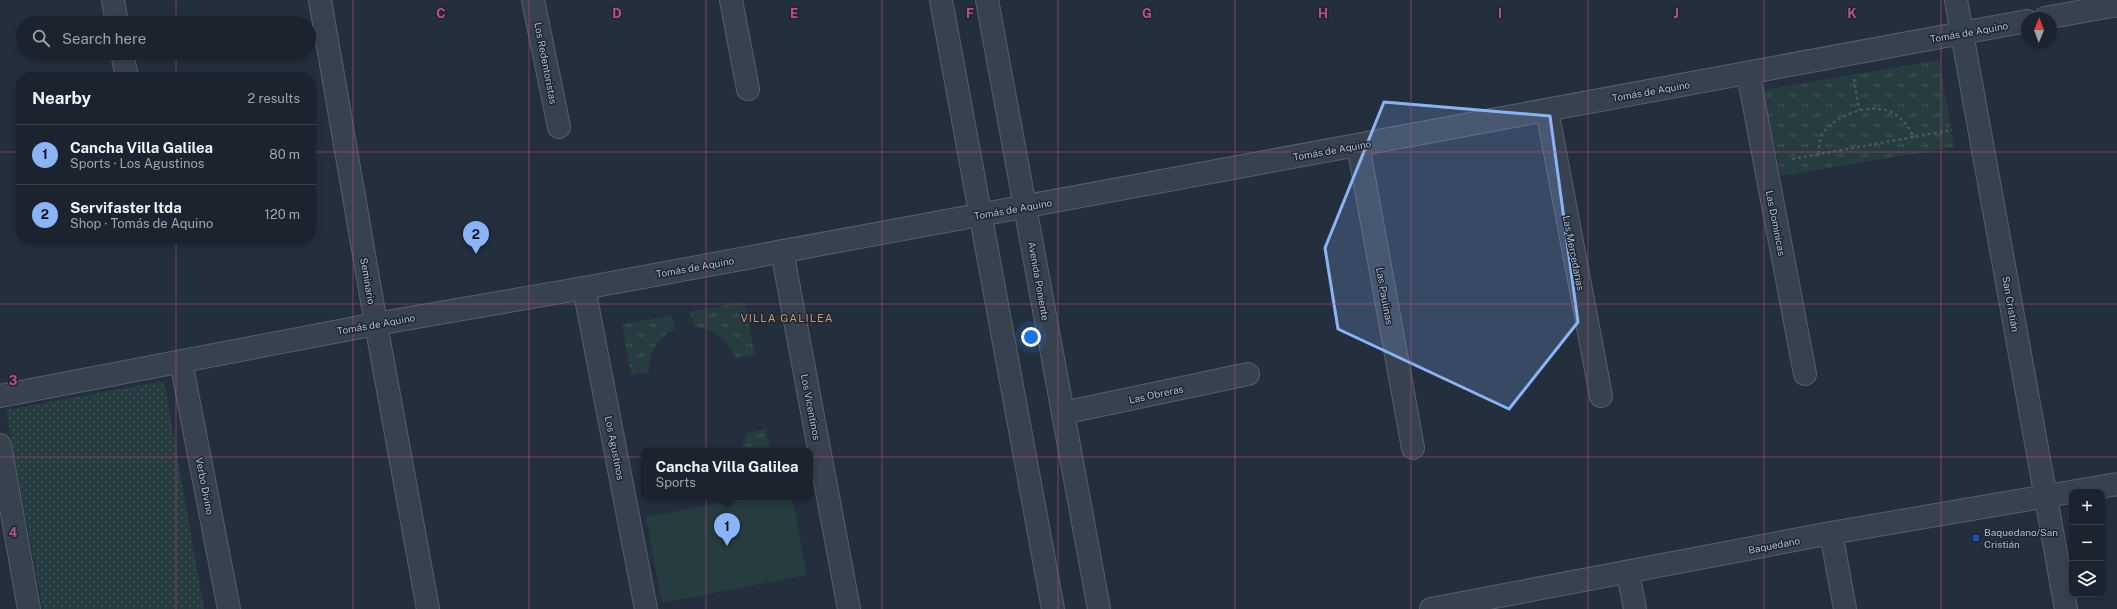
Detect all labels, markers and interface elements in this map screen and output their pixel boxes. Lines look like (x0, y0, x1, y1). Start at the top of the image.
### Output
text: C (436, 6, 446, 21)
text: D (612, 6, 622, 21)
text: E (790, 6, 798, 21)
text: F (966, 6, 974, 21)
text: G (1142, 6, 1152, 21)
text: H (1318, 6, 1328, 21)
text: I (1498, 6, 1502, 21)
text: J (1673, 6, 1679, 21)
text: K (1847, 6, 1857, 21)
north arrow (2021, 12, 2057, 48)
search box (16, 16, 316, 60)
street label: Tomás de Aquino (1929, 19, 2009, 45)
street label: Los Redentoristas (532, 21, 560, 105)
icon: search (30, 27, 52, 49)
text: Search here (62, 30, 146, 47)
street label: Tomás de Aquino (1611, 78, 1691, 104)
text: Nearby (32, 88, 91, 108)
text: 2 results (248, 91, 300, 106)
street label: Tomás de Aquino (1292, 137, 1372, 163)
text: Cancha Villa Galilea (70, 139, 213, 156)
text: 1 (42, 147, 48, 162)
text: 80 m (269, 147, 300, 162)
text: Sports · Los Agustinos (70, 156, 204, 171)
street label: Las Dominicas (1764, 189, 1788, 257)
street label: Tomás de Aquino (973, 196, 1053, 222)
text: Servifaster ltda (70, 199, 182, 216)
text: 2 (41, 207, 49, 222)
text: 120 m (265, 207, 300, 222)
street label: Las Mercedarias (1561, 214, 1587, 292)
text: Shop · Tomás de Aquino (70, 216, 213, 231)
pin: 2 (463, 221, 489, 254)
street label: Avenida Poniente (1026, 241, 1052, 322)
street label: Tomás de Aquino (655, 254, 735, 280)
street label: Seminario (358, 257, 378, 305)
street label: Las Paulinas (1374, 266, 1396, 326)
street label: San Cristián (2000, 275, 2022, 333)
street label: Tomás de Aquino (336, 311, 416, 337)
district label: VILLA GALILEA (740, 312, 834, 324)
your location (1021, 327, 1041, 347)
text: 3 (9, 373, 18, 388)
street label: Los Vicentinos (799, 373, 823, 441)
street label: Las Obreras (1128, 382, 1184, 406)
street label: Los Agustinos (603, 415, 627, 481)
popup (641, 448, 813, 500)
street label: Verbo Divino (194, 456, 217, 516)
text: Cancha Villa Galilea (655, 458, 799, 475)
text: Sports (655, 475, 696, 490)
map controls (2069, 489, 2105, 597)
button: + (2069, 489, 2105, 525)
pin: 1 (714, 513, 740, 546)
text: 4 (9, 525, 18, 540)
button: − (2069, 525, 2105, 561)
place label: Baquedano/San Cristián (1984, 526, 2058, 550)
marker: Baquedano/San Cristián (1971, 533, 1981, 543)
street label: Baquedano (1747, 534, 1801, 556)
button: layers (2069, 561, 2105, 597)

